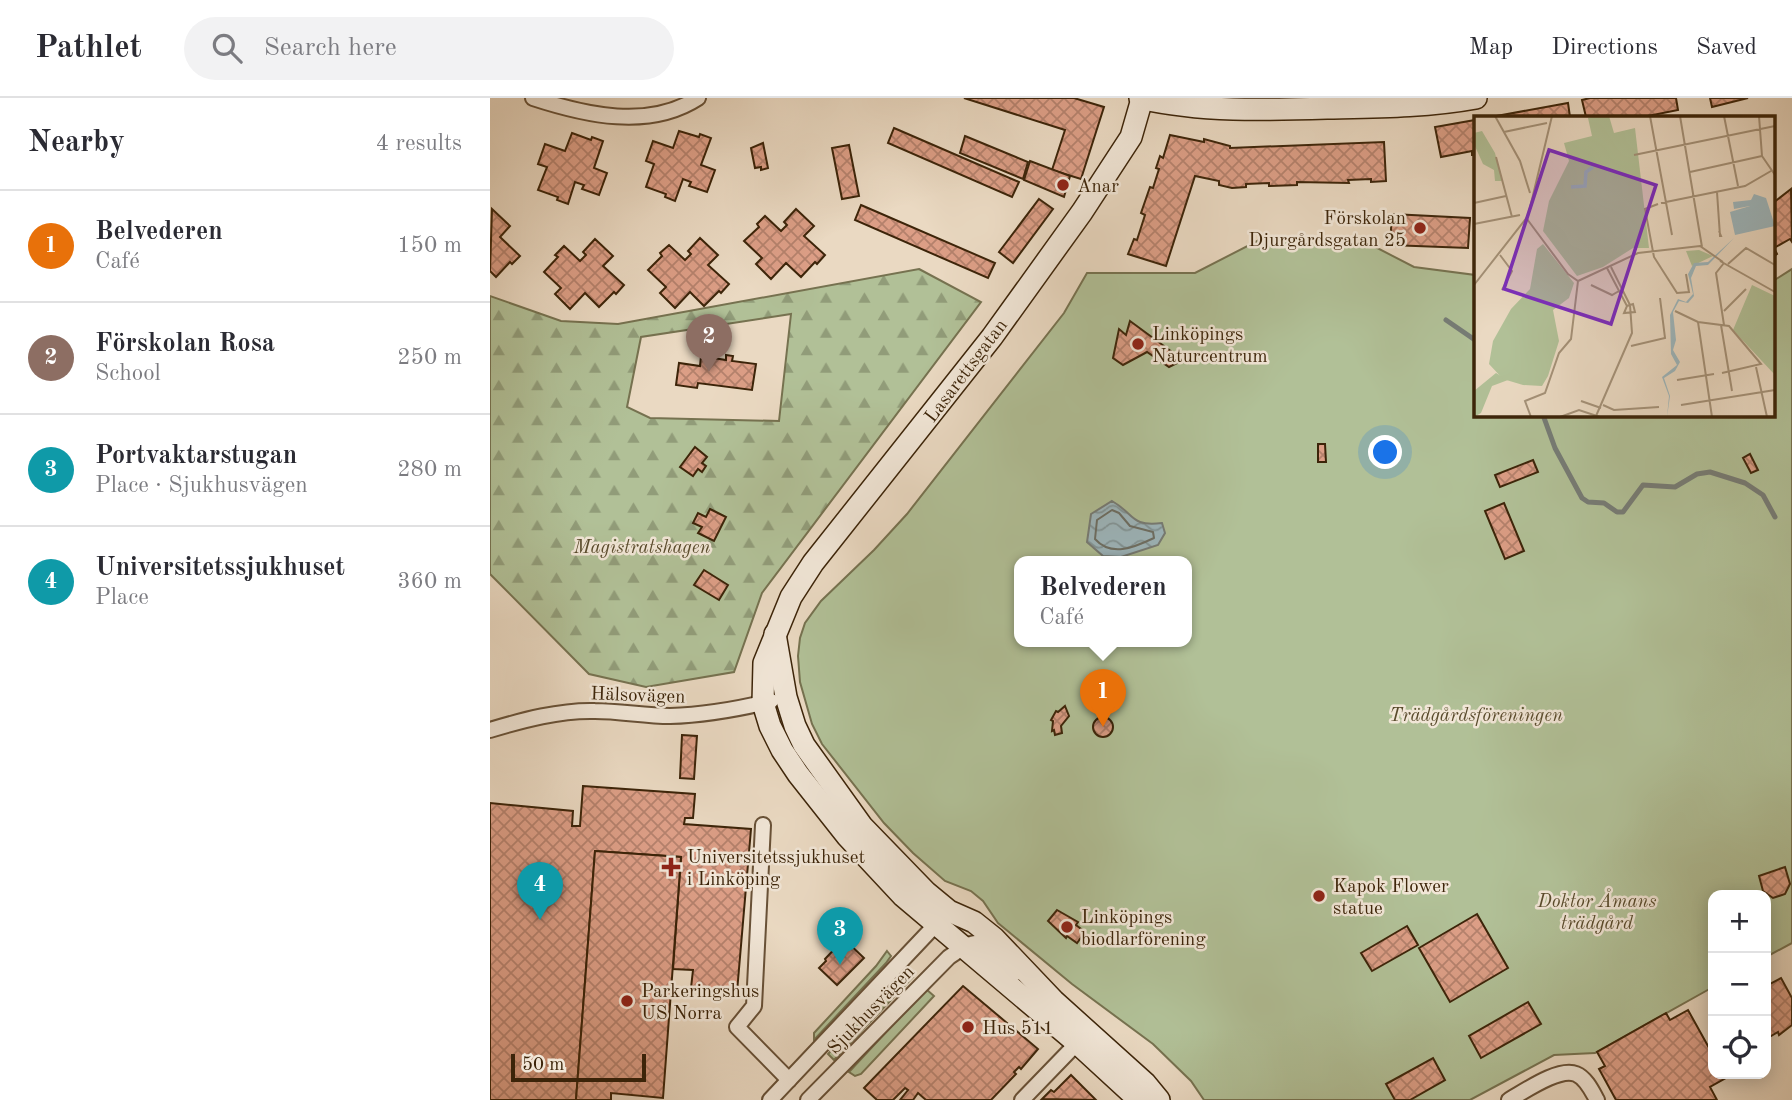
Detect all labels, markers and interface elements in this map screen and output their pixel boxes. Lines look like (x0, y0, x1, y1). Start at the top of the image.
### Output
search box (184, 17, 674, 80)
icon: search (208, 29, 246, 67)
text: Pathlet (35, 32, 142, 65)
text: Search here (264, 35, 397, 61)
text: Map (1469, 36, 1513, 60)
text: Directions (1551, 36, 1658, 60)
text: Saved (1696, 36, 1757, 60)
inset map (1474, 116, 1774, 416)
text: Nearby (28, 128, 125, 158)
text: 4 results (376, 132, 462, 155)
marker: Anar (1055, 177, 1071, 193)
place label: Anar (1077, 178, 1119, 197)
place label: Förskolan Djurgårdsgatan 25 (1248, 210, 1406, 251)
text: Belvederen (95, 219, 223, 245)
marker: Förskolan Djurgårdsgatan 25 (1412, 220, 1428, 236)
text: 1 (44, 234, 58, 257)
text: 150 m (397, 234, 462, 257)
text: Café (95, 250, 140, 273)
pin: 2 (686, 314, 732, 372)
street label: Lasarettsgatan (922, 316, 1012, 427)
place label: Linköpings Naturcentrum (1152, 326, 1268, 367)
text: Förskolan Rosa (95, 331, 275, 357)
marker: Linköpings Naturcentrum (1130, 336, 1146, 352)
text: 2 (44, 346, 58, 369)
text: 250 m (397, 346, 462, 369)
text: School (95, 362, 161, 385)
your location (1368, 435, 1402, 469)
text: Portvaktarstugan (95, 443, 297, 469)
text: 3 (44, 458, 58, 481)
text: 280 m (397, 458, 462, 481)
text: Place · Sjukhusvägen (95, 474, 308, 497)
park label: Magistratshagen (573, 539, 711, 558)
text: Universitetssjukhuset (95, 555, 345, 581)
popup (1014, 556, 1192, 647)
text: 4 (44, 570, 58, 593)
text: 360 m (397, 570, 462, 593)
text: Belvederen (1039, 575, 1167, 601)
text: Place (95, 586, 149, 609)
text: Café (1039, 606, 1084, 629)
pin: 1 (1080, 669, 1126, 727)
street label: Hälsovägen (590, 685, 686, 708)
park label: Trädgårdsföreningen (1389, 707, 1563, 726)
place label: Universitetssjukhuset i Linköping (687, 849, 865, 890)
marker: Universitetssjukhuset i Linköping (661, 857, 681, 877)
pin: 4 (517, 862, 563, 920)
place label: Kapok Flower statue (1333, 878, 1449, 919)
marker: Kapok Flower statue (1311, 888, 1327, 904)
park label: Doktor Åmans trädgård (1537, 888, 1656, 934)
map controls (1708, 890, 1771, 1079)
button: + (1708, 890, 1771, 953)
pin: 3 (817, 907, 863, 965)
place label: Linköpings biodlarförening (1081, 909, 1206, 950)
marker: Linköpings biodlarförening (1059, 919, 1075, 935)
button: − (1708, 953, 1771, 1016)
street label: Sjukhusvägen (825, 963, 919, 1059)
place label: Parkeringshus US Norra (641, 983, 759, 1024)
marker: Parkeringshus US Norra (619, 993, 635, 1009)
button: locate (1708, 1016, 1771, 1079)
marker: Hus 511 (960, 1019, 976, 1035)
place label: Hus 511 (982, 1020, 1054, 1039)
scale bar (511, 1051, 646, 1083)
text: 50 m (522, 1056, 564, 1075)

